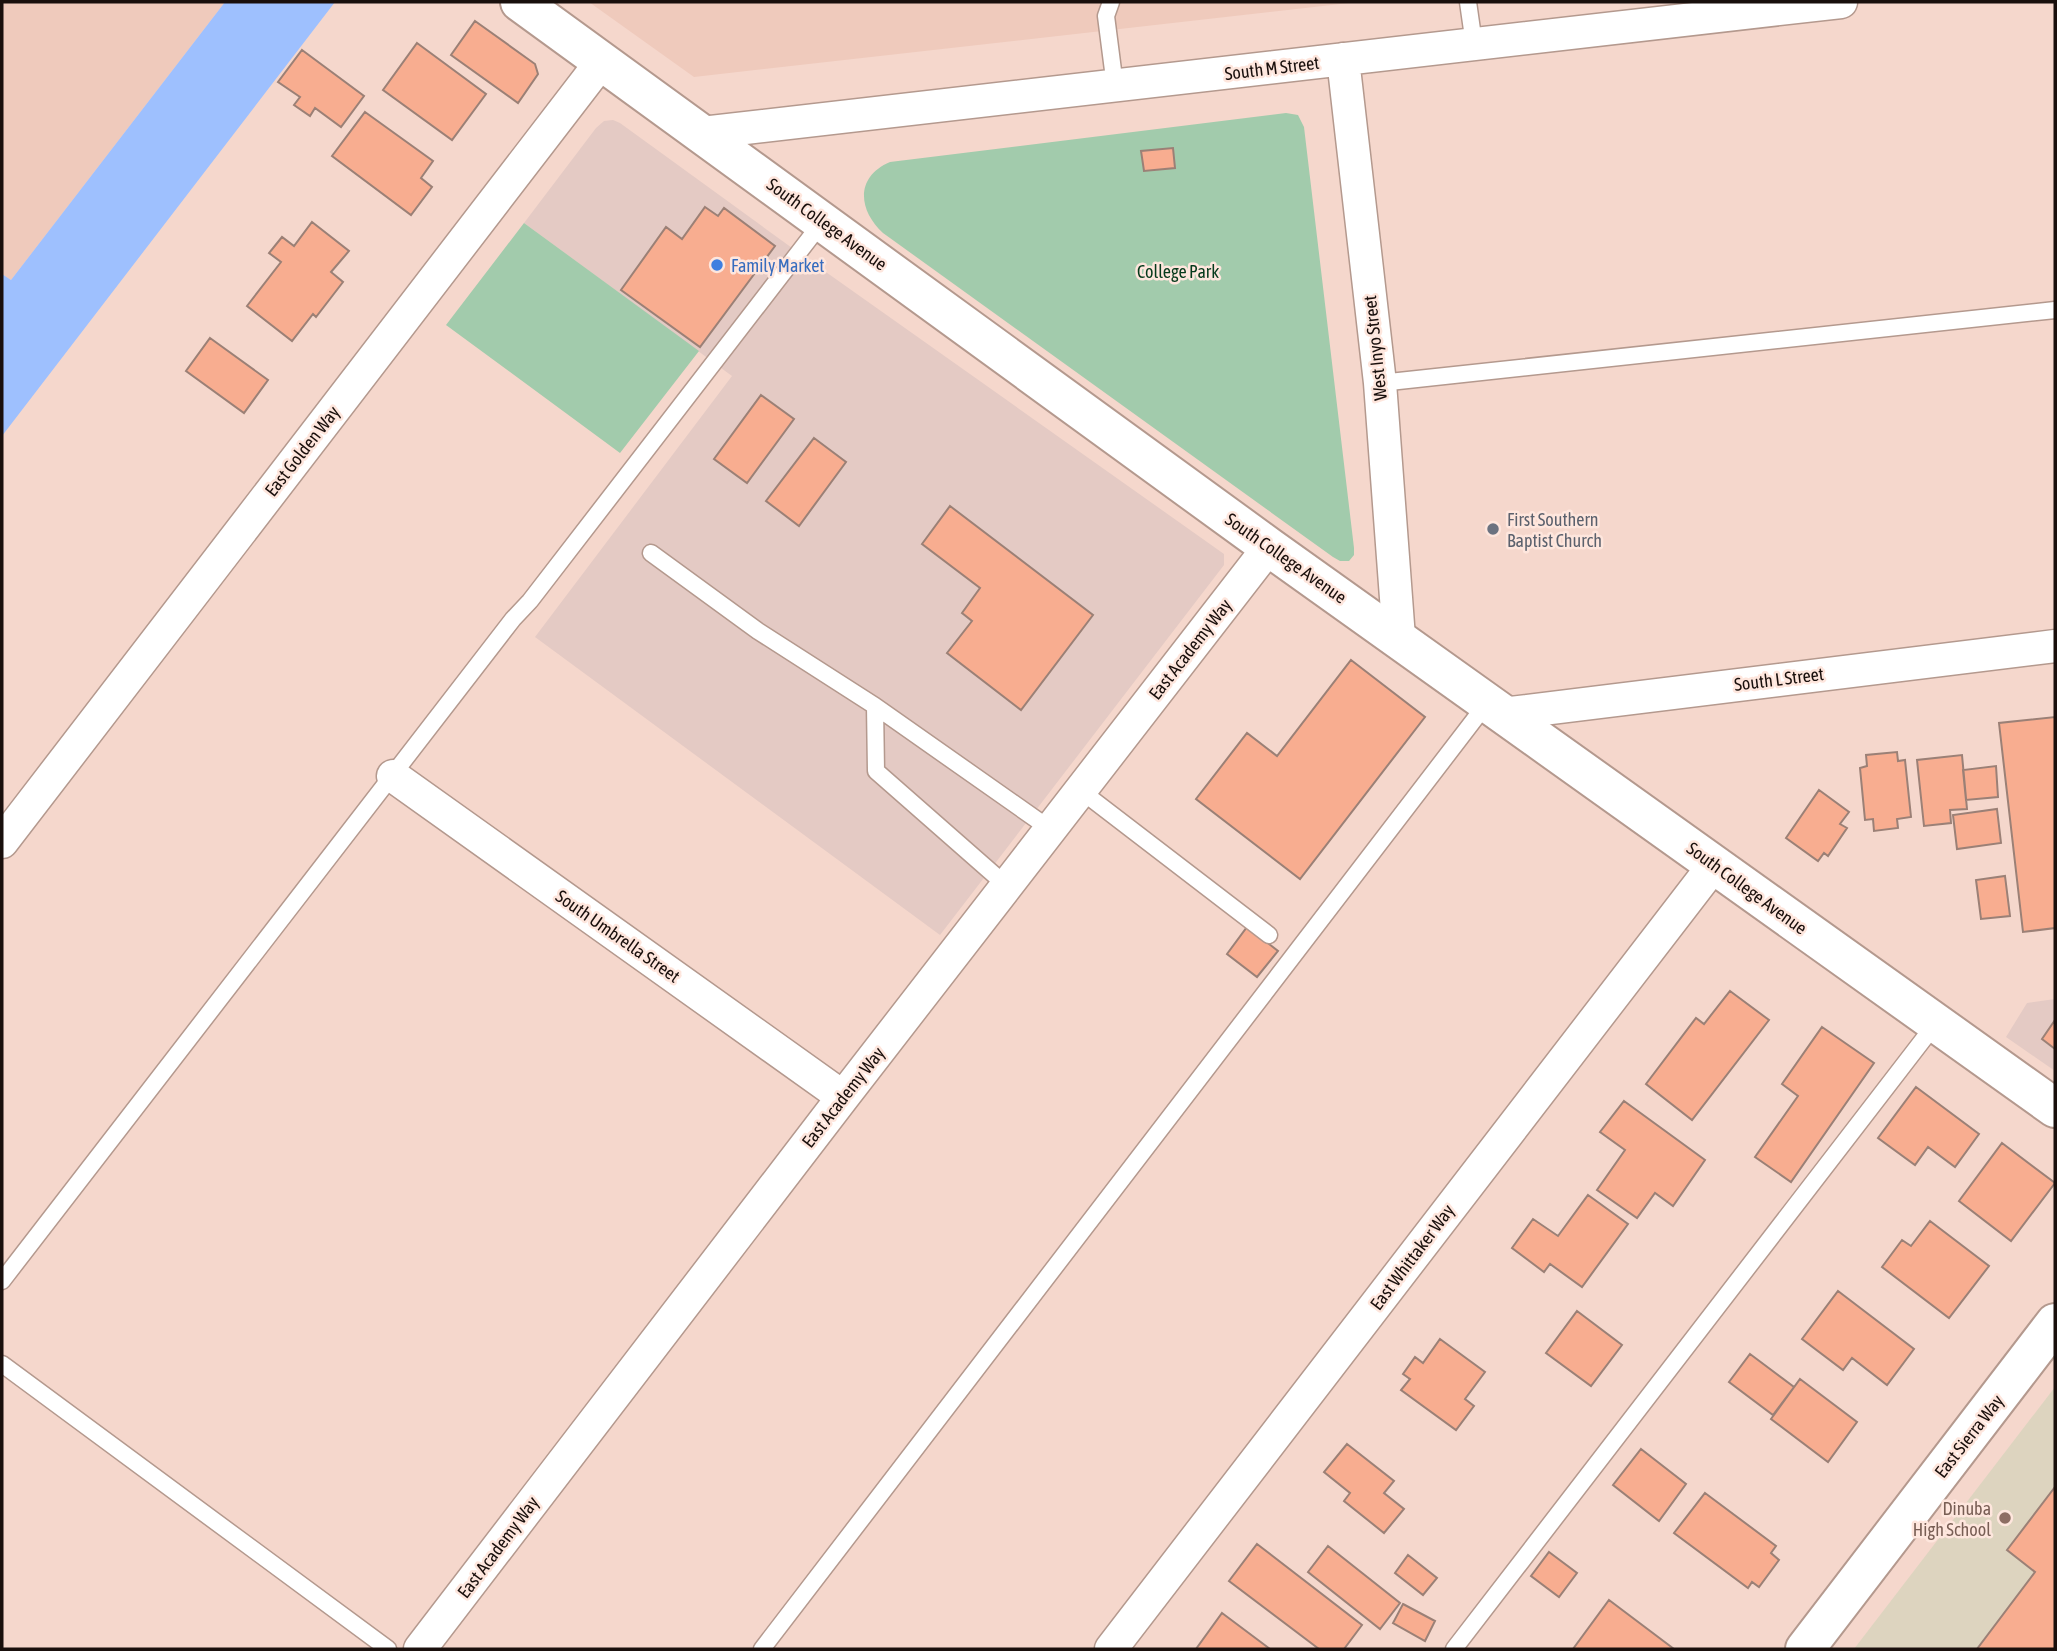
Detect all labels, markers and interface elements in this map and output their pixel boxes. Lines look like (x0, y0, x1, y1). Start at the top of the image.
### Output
street label: South M Street (1224, 52, 1320, 84)
street label: South College Avenue (763, 173, 891, 275)
place label: Family Market (731, 255, 825, 276)
marker: Family Market (709, 257, 725, 273)
park label: College Park (1137, 261, 1219, 282)
street label: West Inyo Street (1359, 294, 1391, 402)
street label: East Golden Way (260, 402, 344, 500)
street label: South College Avenue (1221, 508, 1351, 608)
place label: First Southern Baptist Church (1507, 509, 1602, 551)
marker: First Southern Baptist Church (1485, 521, 1501, 537)
street label: East Academy Way (1144, 595, 1236, 703)
street label: South L Street (1733, 663, 1825, 695)
street label: South College Avenue (1683, 837, 1811, 939)
street label: South Umbrella Street (552, 885, 684, 987)
street label: East Academy Way (797, 1043, 889, 1151)
street label: East Whittaker Way (1366, 1200, 1458, 1314)
street label: East Sierra Way (1930, 1390, 2008, 1482)
street label: East Academy Way (453, 1492, 543, 1602)
place label: Dinuba High School (1913, 1498, 1991, 1540)
marker: Dinuba High School (1997, 1510, 2013, 1526)

